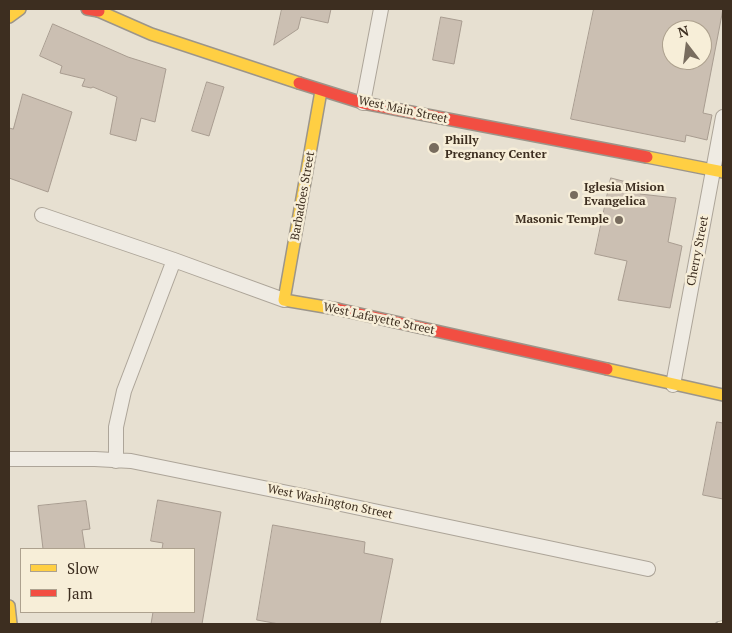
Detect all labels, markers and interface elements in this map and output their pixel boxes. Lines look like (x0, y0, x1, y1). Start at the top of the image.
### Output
north arrow (662, 20, 712, 70)
text: N (676, 20, 691, 42)
street label: West Main Street (357, 93, 449, 127)
place label: Philly Pregnancy Center (445, 134, 547, 162)
marker: Philly Pregnancy Center (427, 141, 441, 155)
street label: Barbadoes Street (288, 150, 318, 242)
place label: Iglesia Mision Evangelica (584, 181, 664, 209)
marker: Iglesia Mision Evangelica (568, 189, 580, 201)
place label: Masonic Temple (515, 213, 609, 227)
marker: Masonic Temple (613, 214, 625, 226)
street label: Cherry Street (684, 215, 712, 287)
street label: West Lafayette Street (322, 300, 436, 338)
street label: West Washington Street (266, 482, 394, 522)
legend (20, 548, 195, 613)
text: Slow (67, 558, 99, 578)
text: Jam (67, 583, 93, 603)

